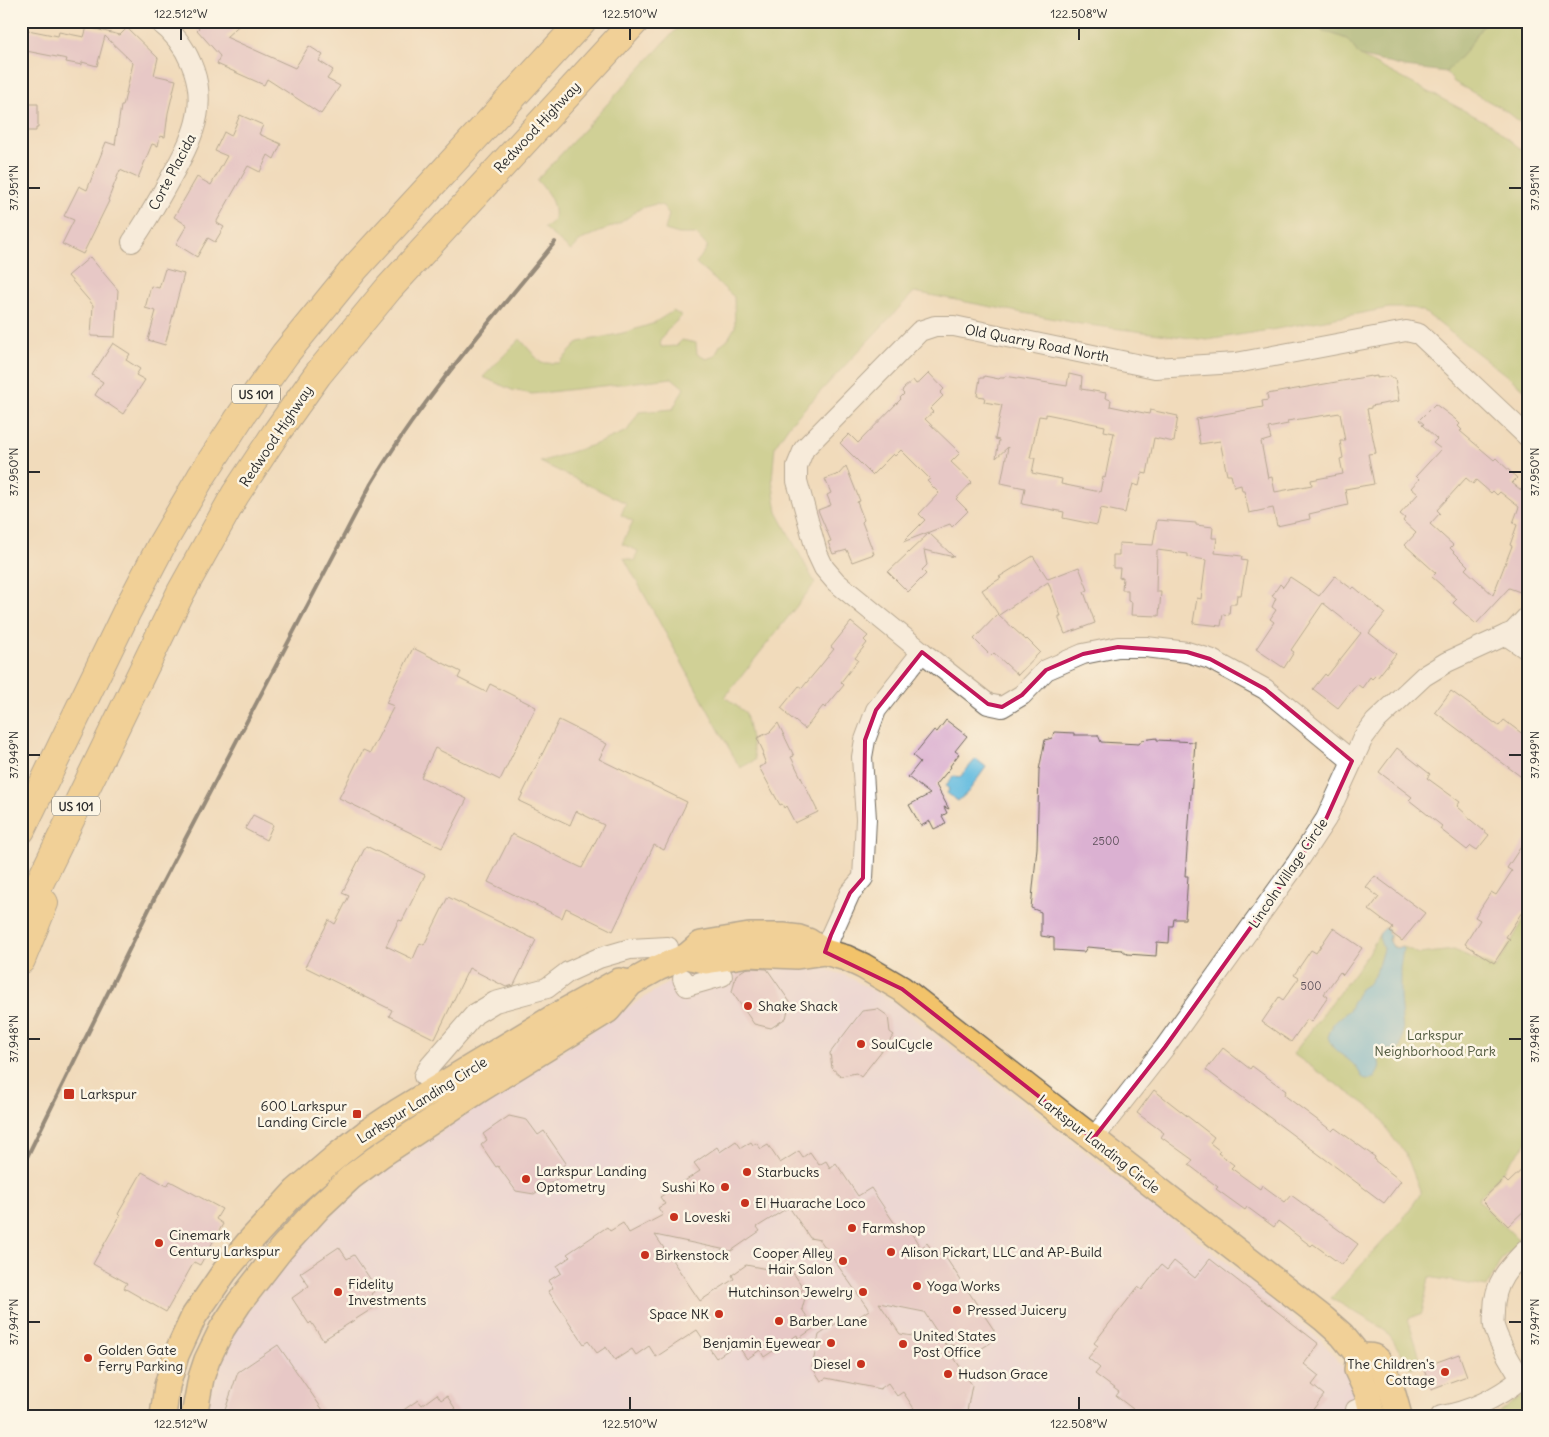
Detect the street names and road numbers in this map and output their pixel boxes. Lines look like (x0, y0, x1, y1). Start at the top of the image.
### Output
street label: Redwood Highway (490, 78, 584, 176)
street label: Corte Placida (144, 131, 200, 213)
street label: Old Quarry Road North (963, 320, 1111, 366)
street label: Redwood Highway (235, 382, 317, 490)
road number: US 101 (232, 384, 280, 404)
road number: US 101 (52, 796, 100, 816)
street label: Lincoln Village Circle (1245, 815, 1331, 931)
street label: Larkspur Landing Circle (354, 1053, 490, 1147)
street label: Larkspur Landing Circle (1034, 1091, 1164, 1197)

